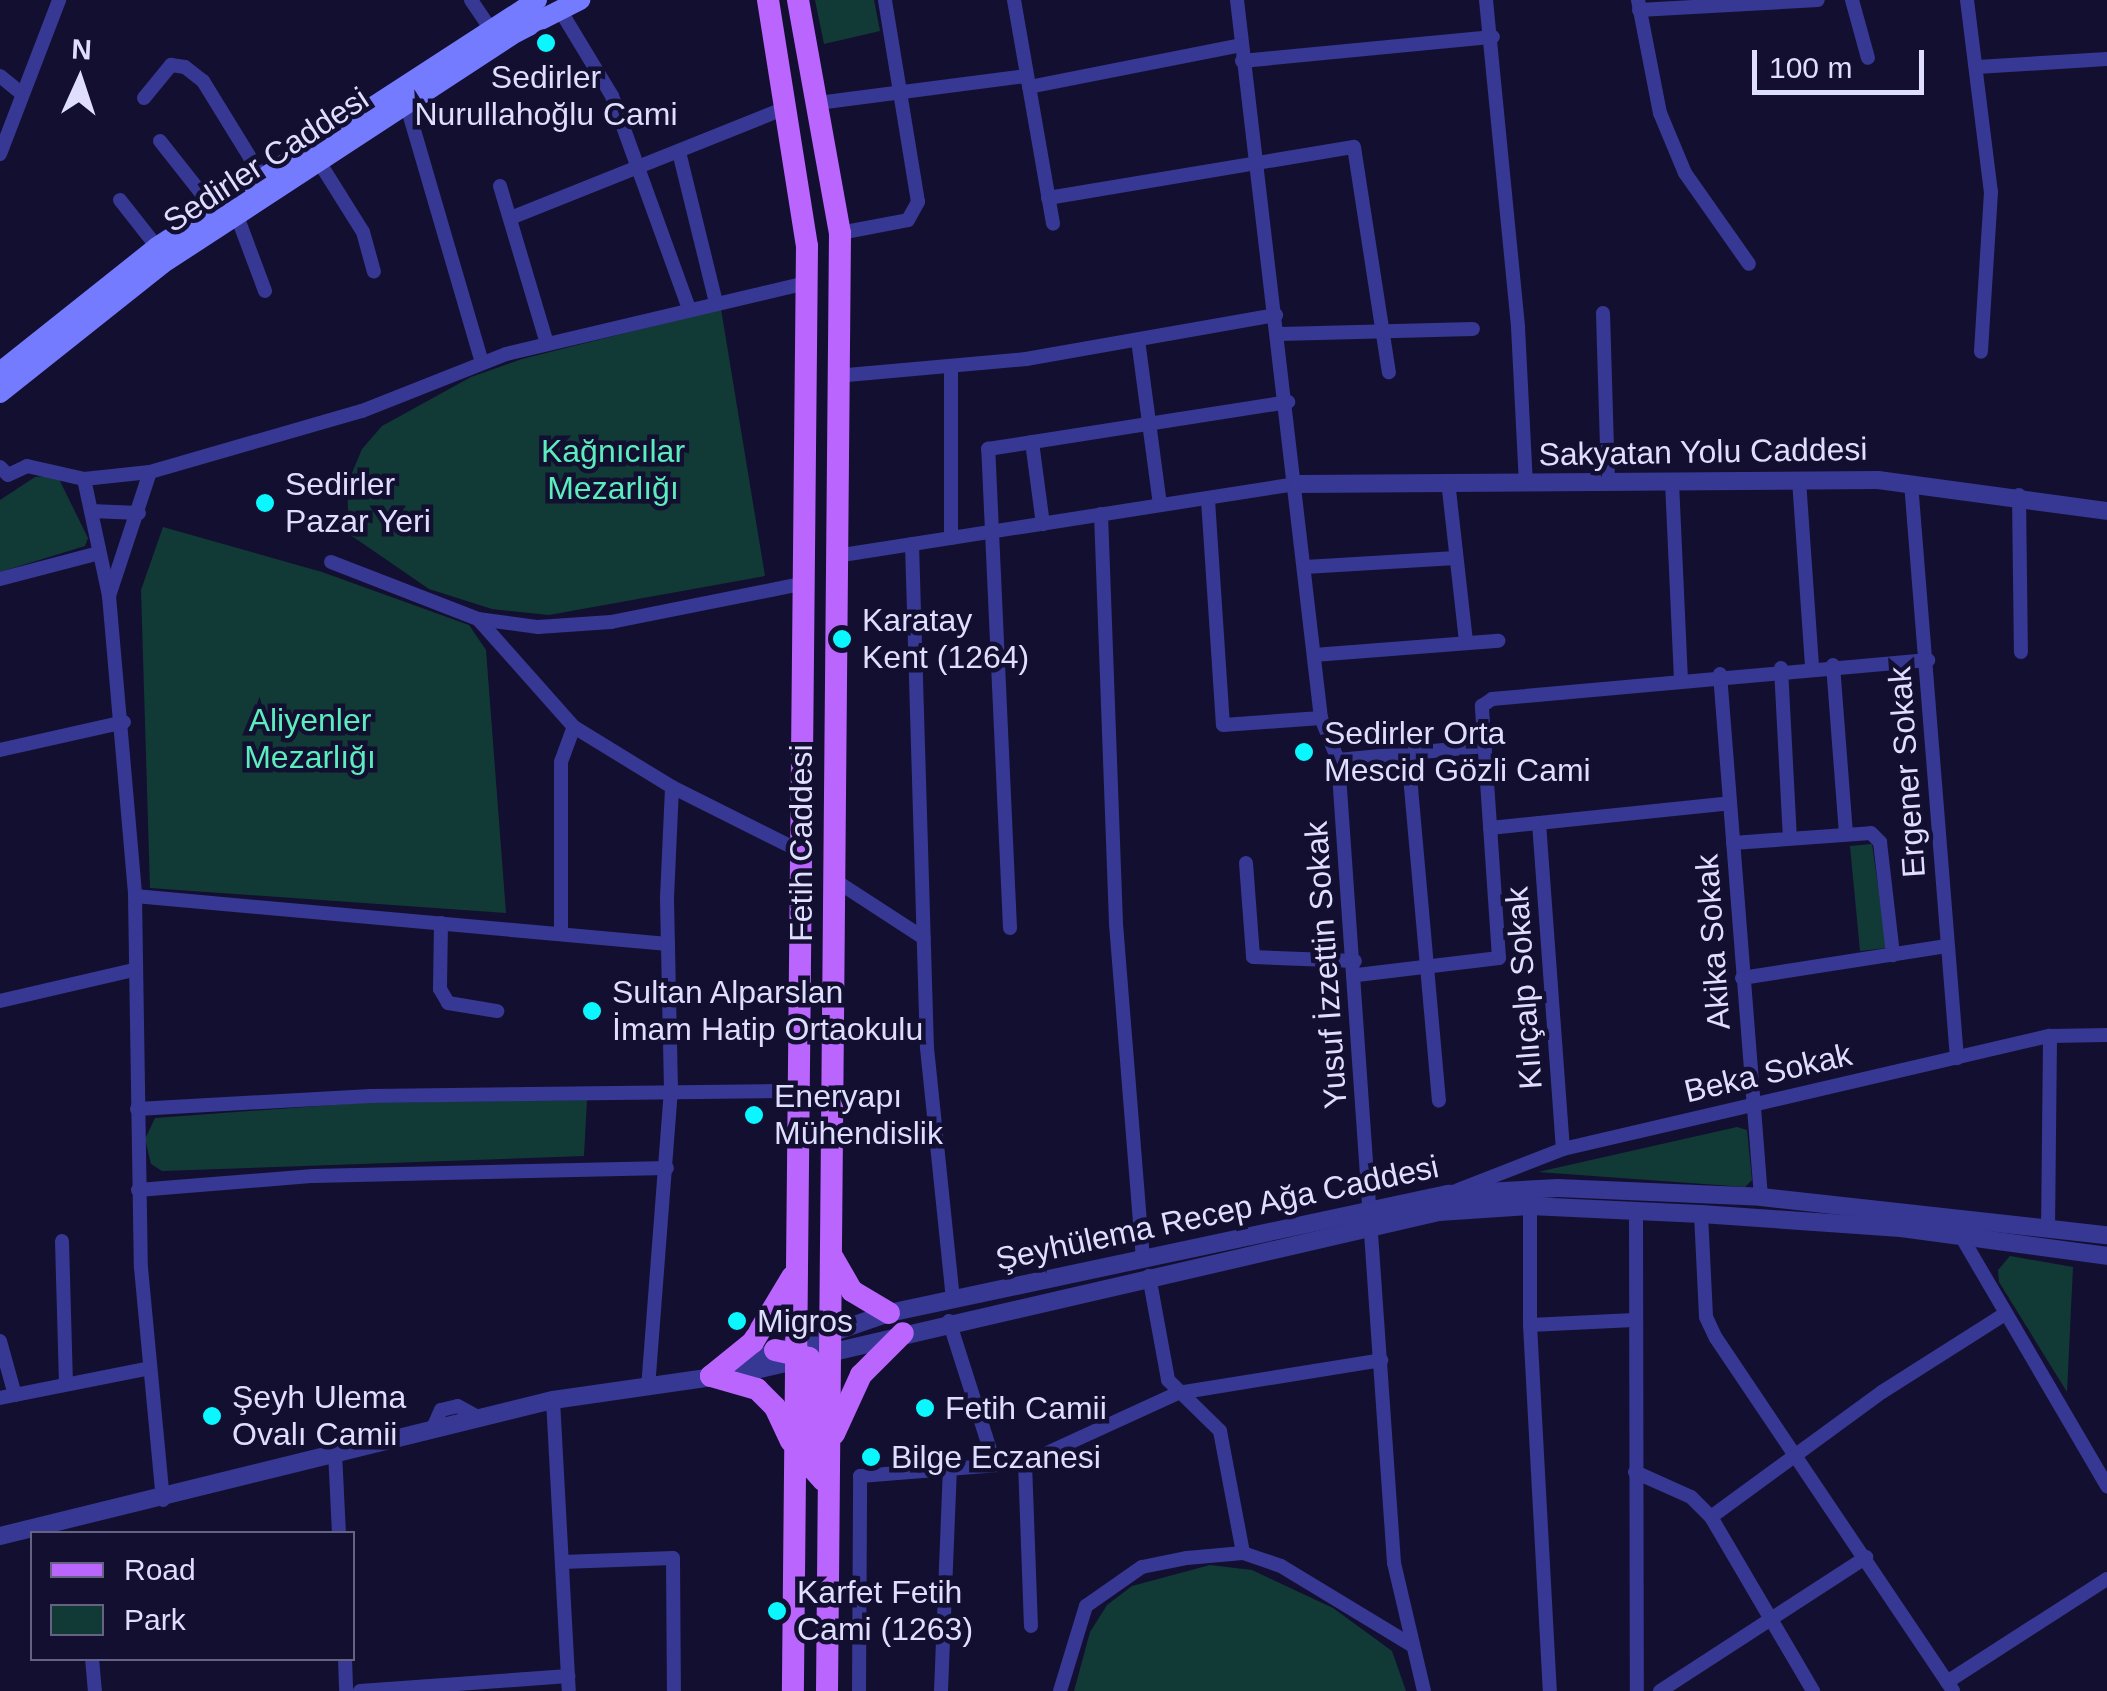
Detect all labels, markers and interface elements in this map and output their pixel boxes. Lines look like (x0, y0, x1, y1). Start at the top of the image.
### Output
north arrow (30, 30, 130, 130)
scale bar (1757, 30, 1930, 92)
marker: Sedirler Nurullahoğlu Cami (535, 32, 557, 54)
text: N (71, 34, 93, 66)
text: 100 m (1769, 51, 1852, 84)
place label: Sedirler Nurullahoğlu Cami (414, 59, 678, 134)
street label: Sedirler Caddesi (156, 79, 376, 241)
street label: Sakyatan Yolu Caddesi (1538, 430, 1868, 474)
park label: Kağnıcılar Mezarlığı (541, 433, 685, 508)
place label: Sedirler Pazar Yeri (285, 466, 431, 541)
marker: Sedirler Pazar Yeri (254, 492, 276, 514)
place label: Karatay Kent (1264) (862, 602, 1029, 677)
marker: Karatay Kent (1264) (831, 628, 853, 650)
street label: Ergener Sokak (1880, 665, 1934, 879)
park label: Aliyenler Mezarlığı (244, 702, 376, 777)
place label: Sedirler Orta Mescid Gözli Cami (1324, 715, 1591, 790)
marker: Sedirler Orta Mescid Gözli Cami (1293, 741, 1315, 763)
street label: Fetih Caddesi (782, 744, 820, 942)
street label: Yusuf İzzettin Sokak (1297, 820, 1355, 1110)
street label: Akika Sokak (1688, 853, 1738, 1031)
street label: Kılıçalp Sokak (1498, 886, 1550, 1090)
place label: Sultan Alparslan İmam Hatip Ortaokulu (612, 974, 923, 1049)
marker: Sultan Alparslan İmam Hatip Ortaokulu (581, 1000, 603, 1022)
street label: Beka Sokak (1680, 1035, 1856, 1111)
place label: Eneryapı Mühendislik (774, 1078, 943, 1153)
marker: Eneryapı Mühendislik (743, 1104, 765, 1126)
street label: Şeyhülema Recep Ağa Caddesi (991, 1147, 1443, 1279)
place label: Migros (757, 1302, 853, 1340)
marker: Migros (726, 1310, 748, 1332)
place label: Şeyh Ulema Ovalı Camii (232, 1379, 406, 1454)
place label: Fetih Camii (945, 1389, 1107, 1427)
marker: Fetih Camii (914, 1397, 936, 1419)
marker: Şeyh Ulema Ovalı Camii (201, 1405, 223, 1427)
place label: Bilge Eczanesi (891, 1438, 1101, 1476)
marker: Bilge Eczanesi (860, 1446, 882, 1468)
legend (30, 1531, 355, 1661)
text: Road (124, 1553, 196, 1586)
place label: Karfet Fetih Cami (1263) (797, 1574, 973, 1649)
marker: Karfet Fetih Cami (1263) (766, 1600, 788, 1622)
text: Park (124, 1603, 186, 1636)

